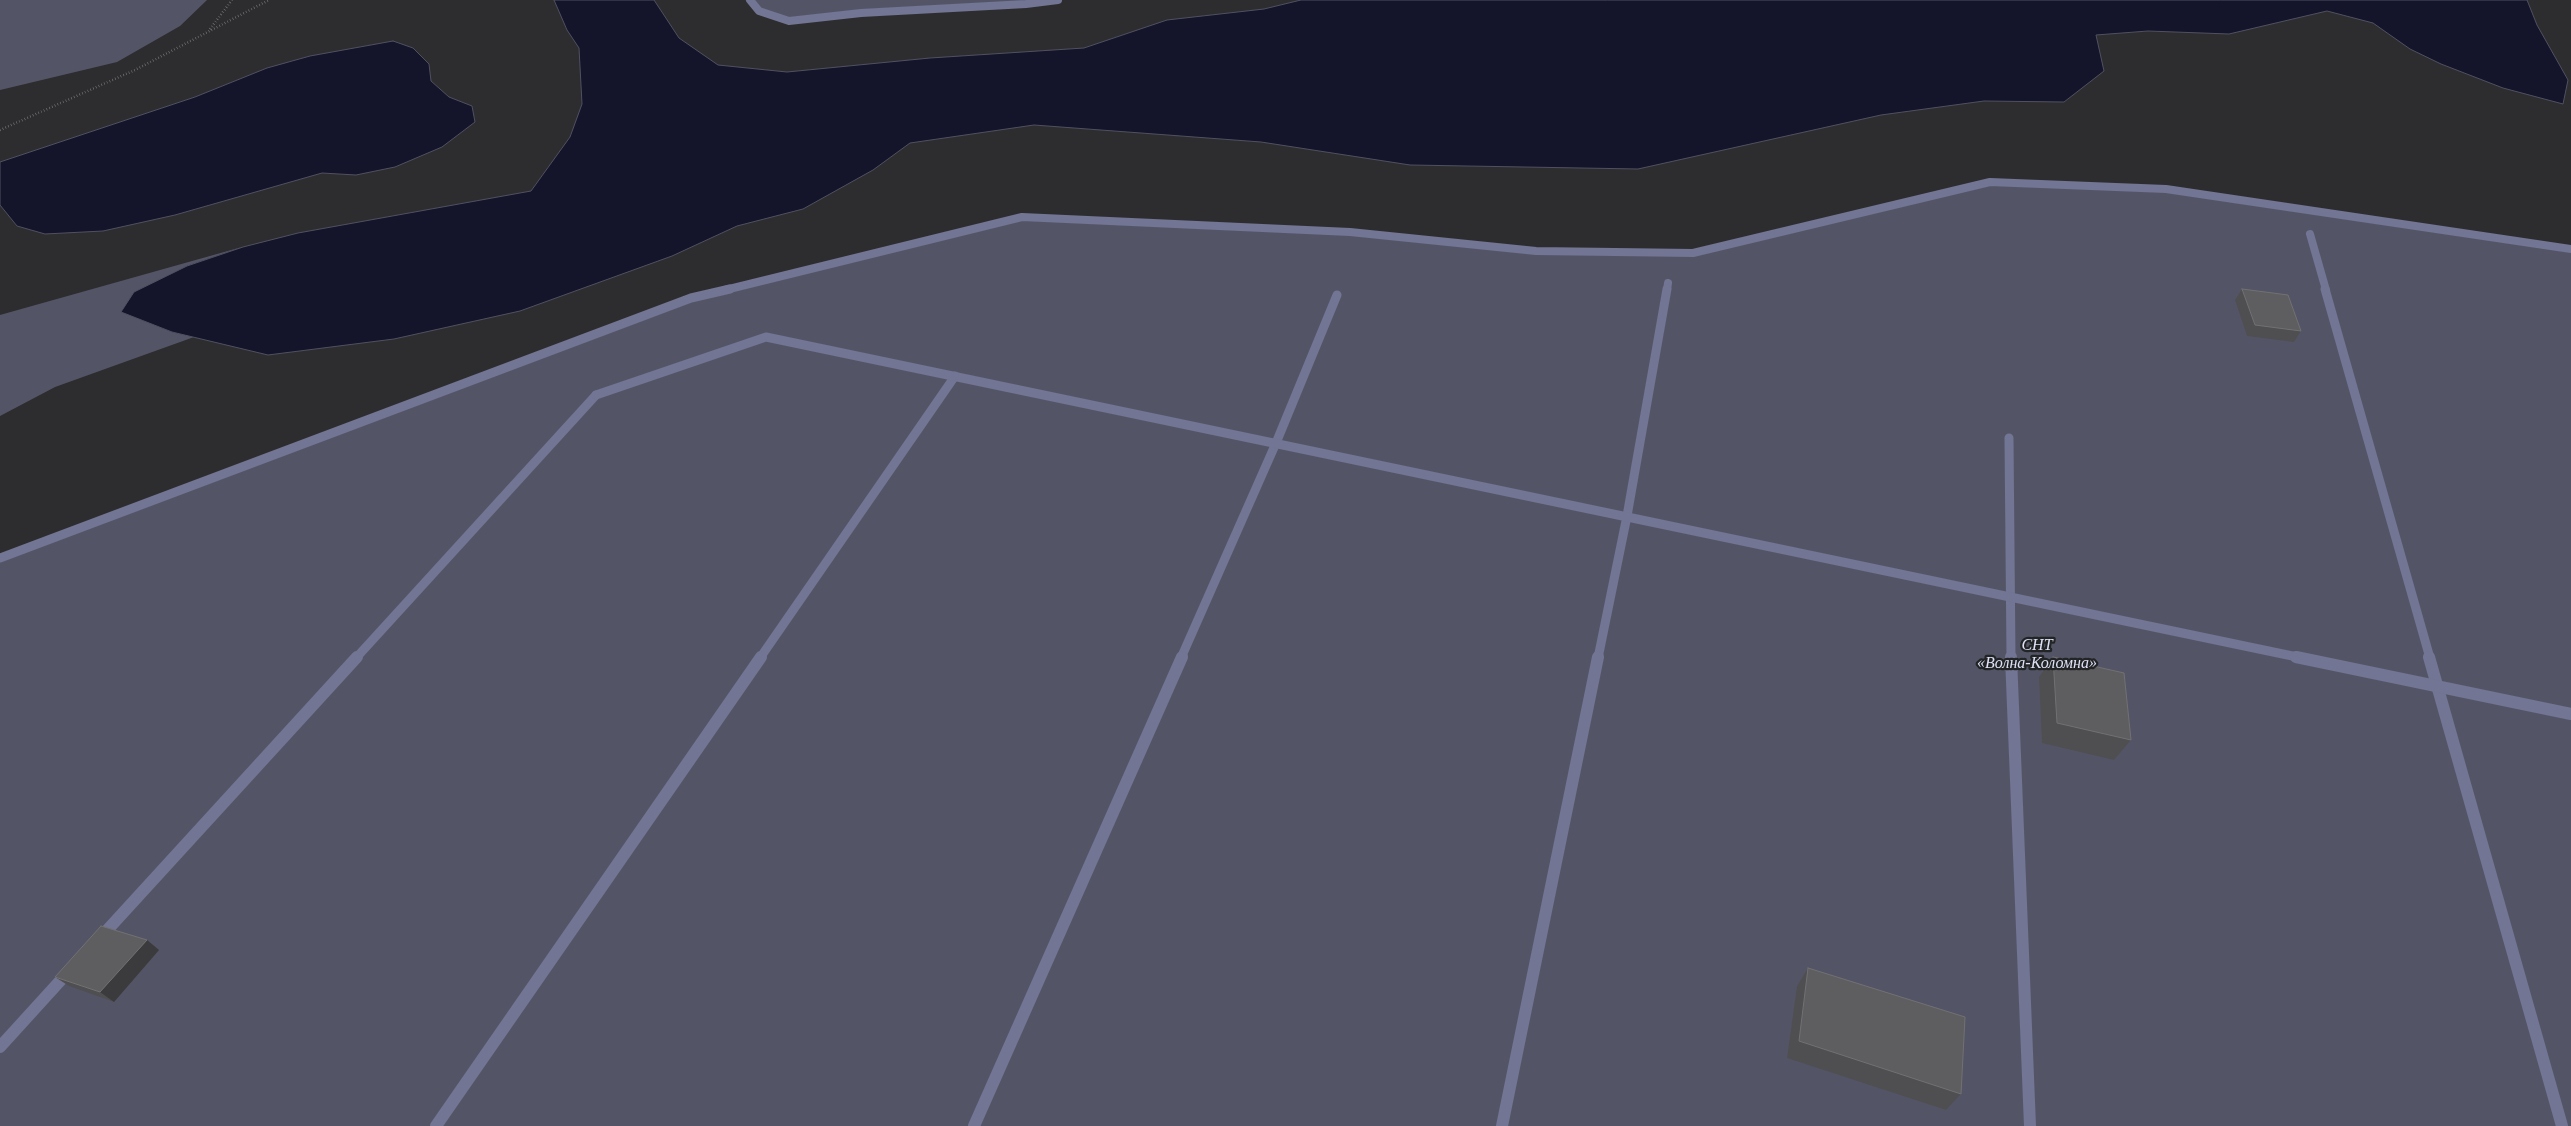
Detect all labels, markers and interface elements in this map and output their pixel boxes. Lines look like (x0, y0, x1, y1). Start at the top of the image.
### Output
park label: СНТ «Волна-Коломна» (1977, 636, 2097, 674)

